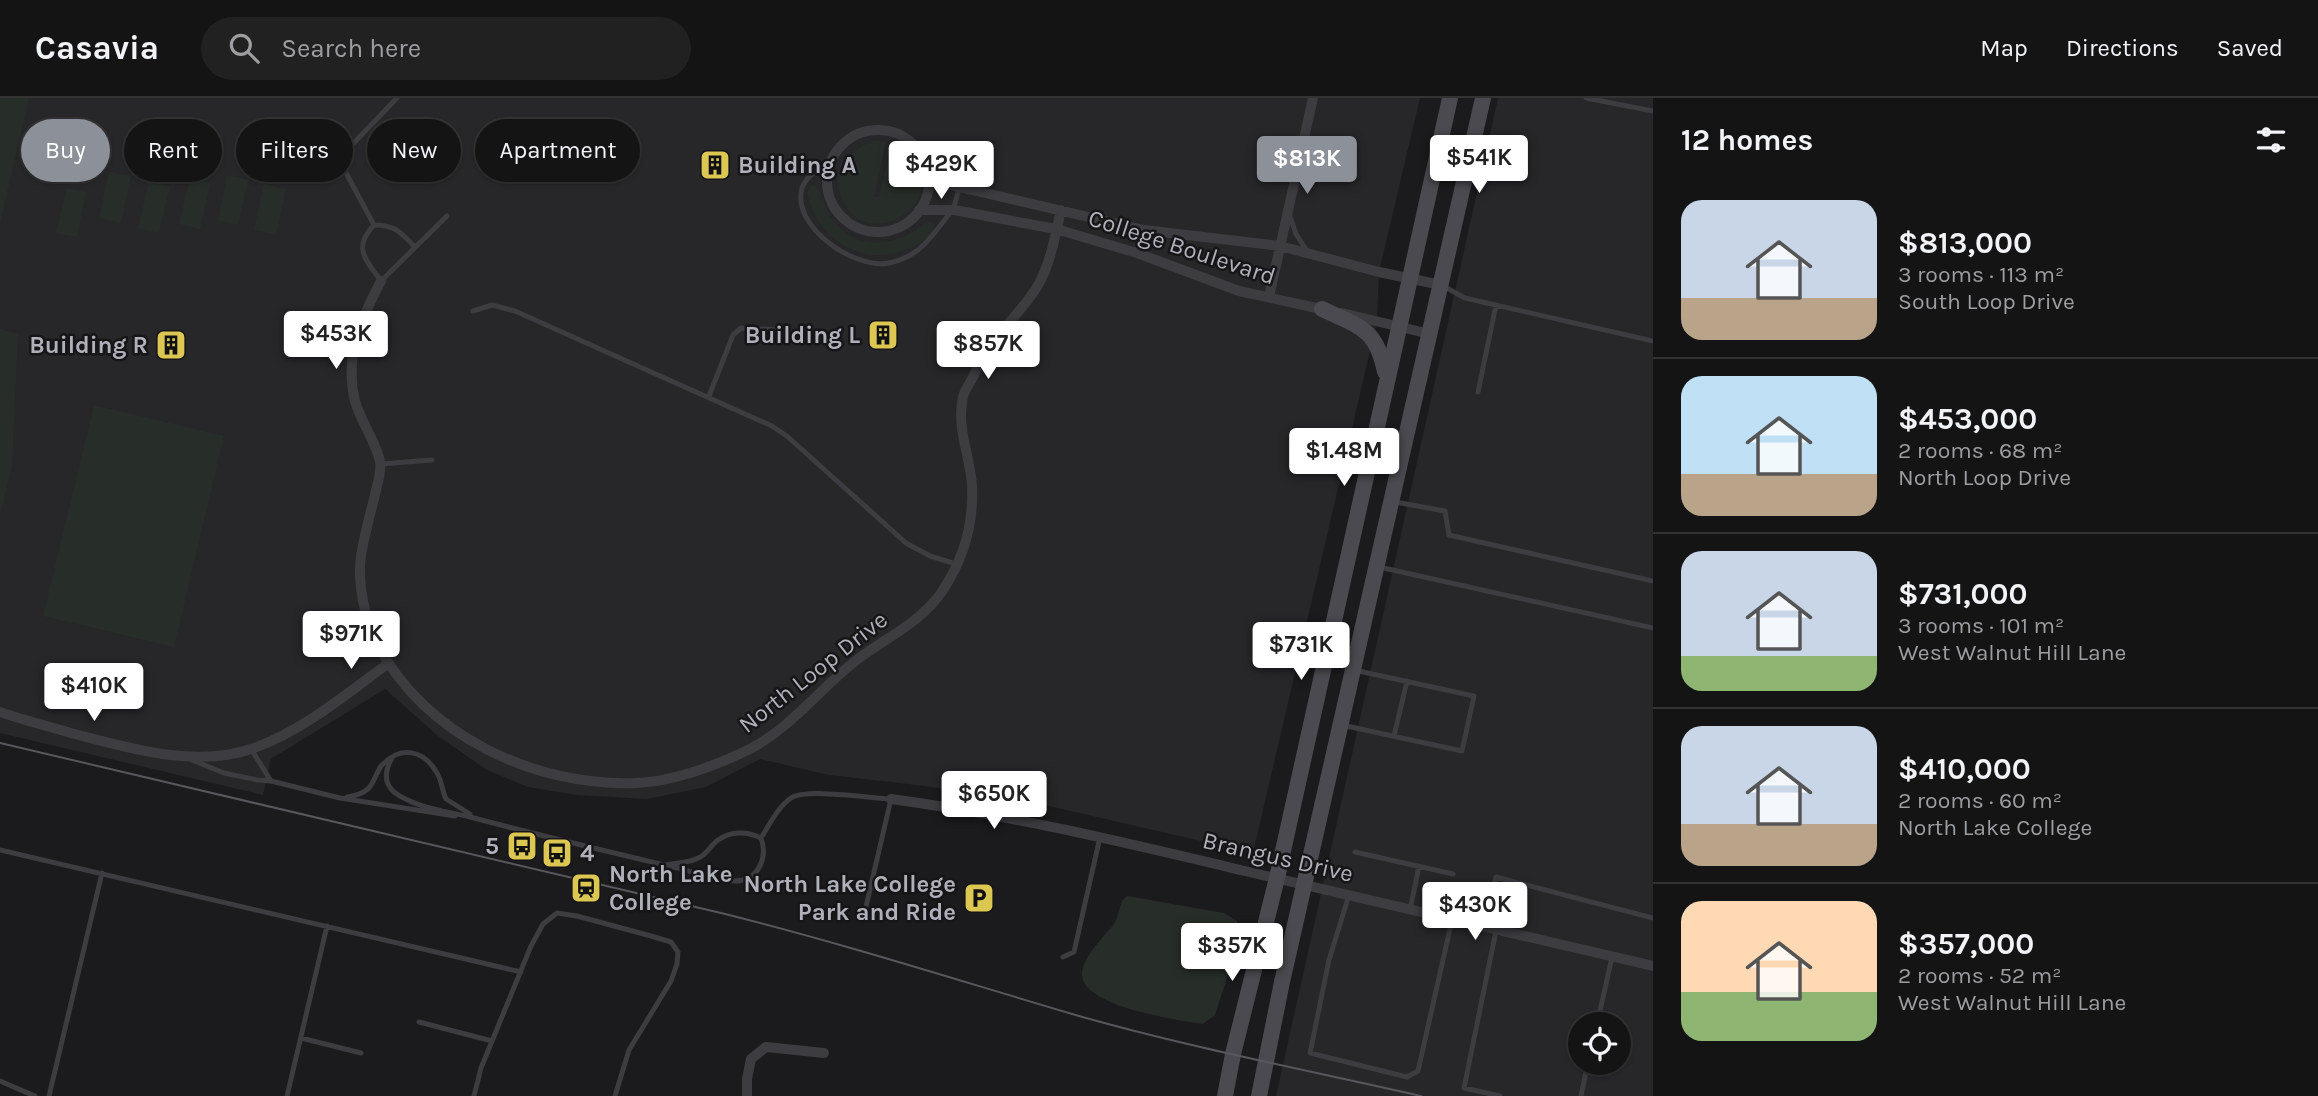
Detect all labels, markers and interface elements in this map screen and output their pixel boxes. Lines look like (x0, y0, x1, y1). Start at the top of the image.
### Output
search box (201, 17, 691, 80)
text: Casavia (35, 29, 159, 67)
icon: search (225, 29, 263, 67)
text: Search here (281, 33, 421, 64)
text: Map (1980, 34, 2028, 62)
text: Directions (2066, 34, 2179, 62)
text: Saved (2217, 34, 2283, 62)
chip: Buy (21, 119, 110, 182)
chip: Rent (124, 119, 222, 182)
chip: Filters (236, 119, 353, 182)
chip: New (367, 119, 461, 182)
chip: Apartment (475, 119, 640, 182)
icon: filters (2252, 121, 2290, 159)
text: 12 homes (1681, 122, 1813, 158)
pin: $813K (1258, 136, 1356, 196)
pin: $541K (1430, 136, 1528, 195)
pin: $429K (892, 141, 990, 201)
text: $541K (1446, 144, 1512, 171)
text: $813K (1273, 145, 1341, 172)
building icon: Building A (698, 148, 732, 182)
text: $429K (905, 150, 977, 177)
place label: Building A (738, 151, 856, 179)
street label: College Boulevard (1085, 204, 1279, 290)
text: $813,000 (1898, 225, 2032, 261)
icon: home (1737, 228, 1821, 312)
text: 3 rooms · 113 m² (1898, 261, 2064, 288)
text: South Loop Drive (1898, 288, 2075, 315)
pin: $453K (287, 312, 385, 371)
building icon: Building L (866, 318, 900, 352)
text: $453K (300, 320, 372, 347)
place label: Building L (745, 321, 860, 349)
pin: $857K (939, 322, 1037, 381)
building icon: Building R (154, 328, 188, 362)
text: $857K (953, 330, 1023, 357)
place label: Building R (29, 331, 148, 359)
text: $453,000 (1898, 401, 2037, 437)
icon: home (1737, 404, 1821, 488)
pin: $1.48M (1287, 428, 1401, 488)
text: $1.48M (1305, 437, 1383, 464)
text: 2 rooms · 68 m² (1898, 437, 2062, 464)
text: North Loop Drive (1898, 464, 2071, 491)
text: $731,000 (1898, 576, 2027, 612)
icon: home (1737, 579, 1821, 663)
street label: North Loop Drive (733, 605, 893, 739)
pin: $971K (302, 612, 400, 671)
text: 3 rooms · 101 m² (1898, 612, 2064, 639)
text: $971K (319, 620, 383, 647)
pin: $731K (1252, 622, 1350, 682)
text: $731K (1269, 631, 1333, 658)
text: West Walnut Hill Lane (1898, 639, 2126, 666)
pin: $410K (45, 664, 143, 723)
text: $410K (60, 672, 128, 699)
text: $410,000 (1898, 751, 2031, 787)
icon: home (1737, 754, 1821, 838)
pin: $650K (945, 772, 1043, 831)
text: $650K (958, 780, 1030, 807)
text: 2 rooms · 60 m² (1898, 787, 2062, 814)
text: North Lake College (1898, 814, 2092, 841)
street label: Brangus Drive (1200, 826, 1356, 888)
bus stop icon: 5 (505, 829, 539, 863)
place label: 5 (485, 832, 499, 860)
bus stop icon: 4 (540, 836, 574, 870)
place label: 4 (580, 839, 594, 867)
place label: North Lake College (609, 860, 733, 916)
place label: North Lake College Park and Ride (744, 870, 956, 926)
station icon: North Lake College (569, 871, 603, 905)
parking icon: North Lake College Park and Ride (962, 881, 996, 915)
pin: $430K (1426, 882, 1524, 942)
text: $430K (1438, 891, 1512, 918)
pin: $357K (1183, 924, 1281, 983)
text: $357,000 (1898, 926, 2034, 962)
icon: home (1737, 929, 1821, 1013)
text: $357K (1197, 932, 1267, 959)
text: 2 rooms · 52 m² (1898, 962, 2061, 989)
text: West Walnut Hill Lane (1898, 989, 2126, 1016)
map controls (1568, 1012, 1631, 1075)
button: locate (1568, 1012, 1631, 1075)

